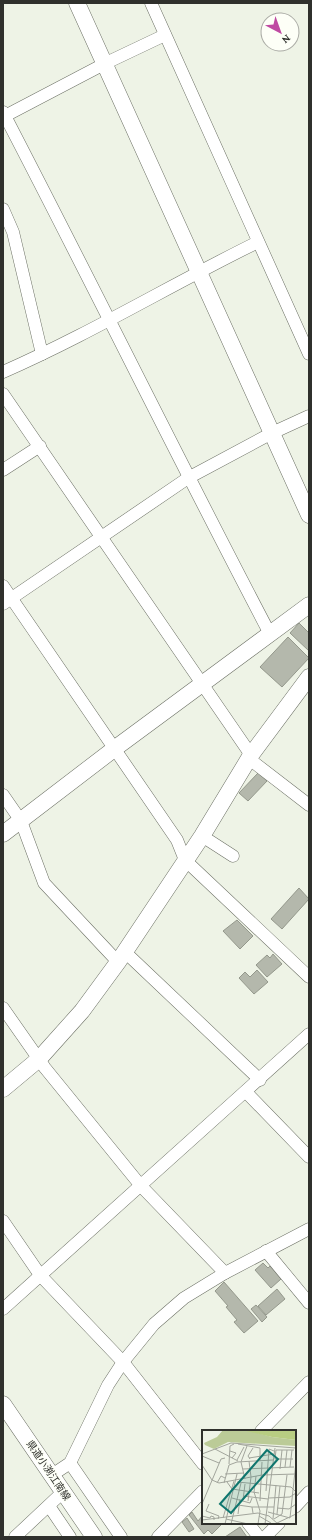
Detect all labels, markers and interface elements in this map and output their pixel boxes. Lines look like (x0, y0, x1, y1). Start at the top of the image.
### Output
north arrow (260, 12, 300, 52)
text: N (279, 33, 293, 47)
inset map (202, 1430, 296, 1524)
street label: 県道小渕江南線 (24, 1438, 73, 1502)

